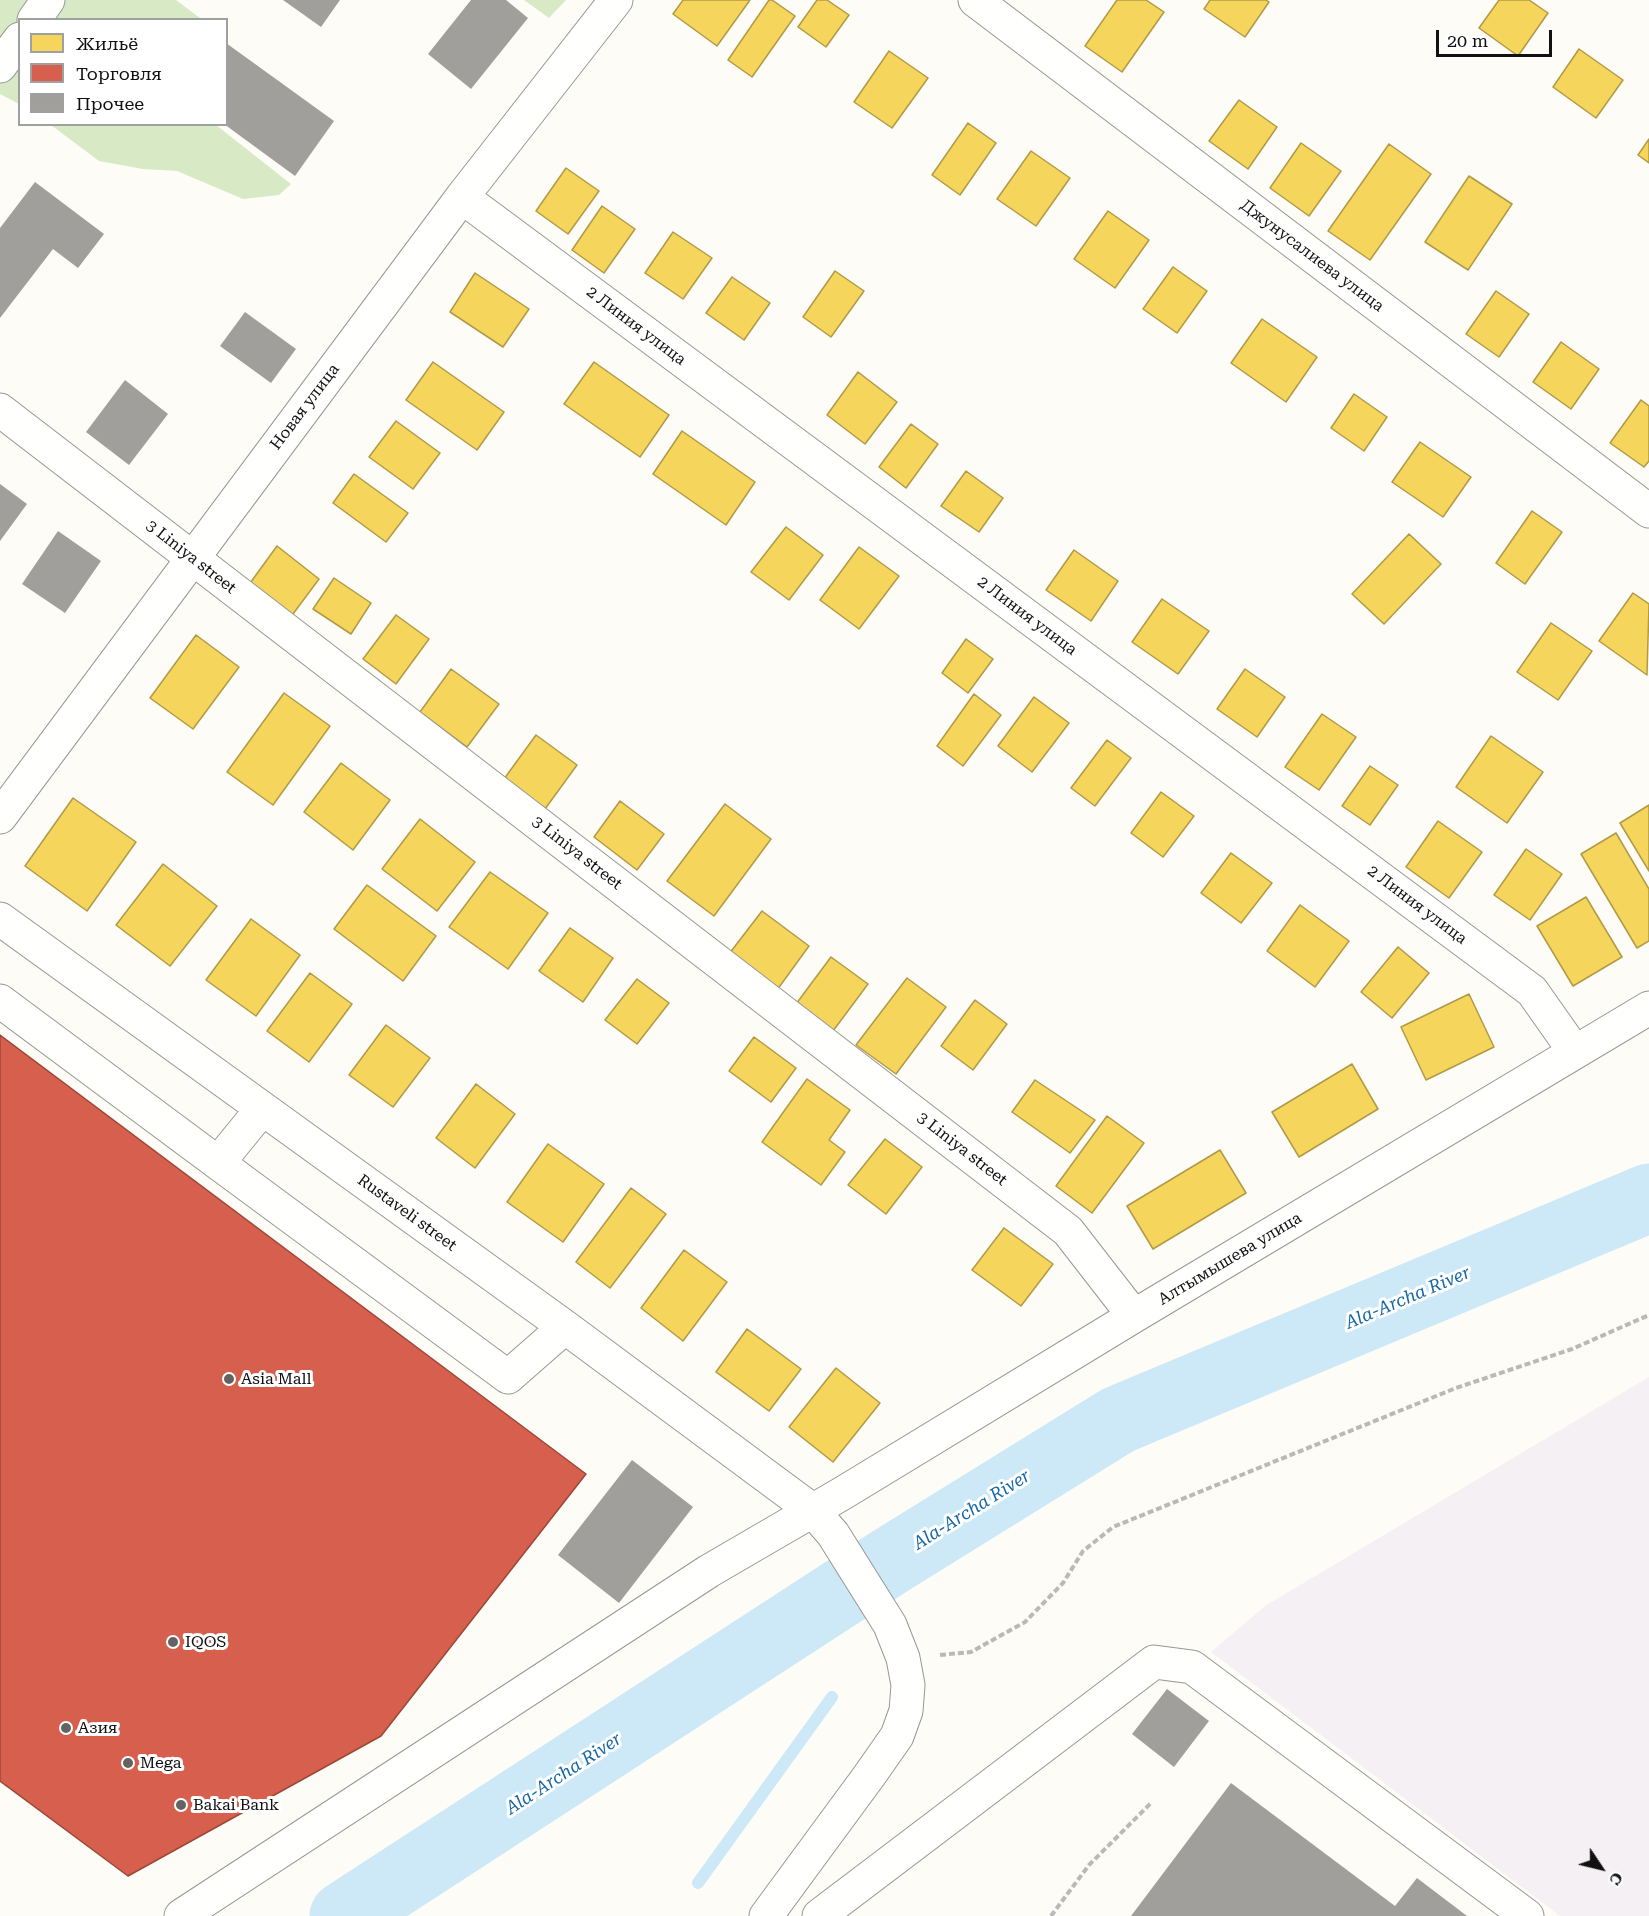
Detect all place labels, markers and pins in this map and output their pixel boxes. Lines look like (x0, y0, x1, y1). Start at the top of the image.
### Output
place label: Asia Mall (241, 1369, 311, 1389)
marker: Asia Mall (222, 1372, 236, 1386)
place label: IQOS (185, 1632, 226, 1652)
marker: IQOS (166, 1635, 180, 1649)
place label: Азия (78, 1718, 117, 1738)
marker: Азия (59, 1721, 73, 1735)
place label: Mega (140, 1753, 181, 1773)
marker: Mega (121, 1756, 135, 1770)
place label: Bakai Bank (193, 1795, 279, 1815)
marker: Bakai Bank (174, 1798, 188, 1812)

